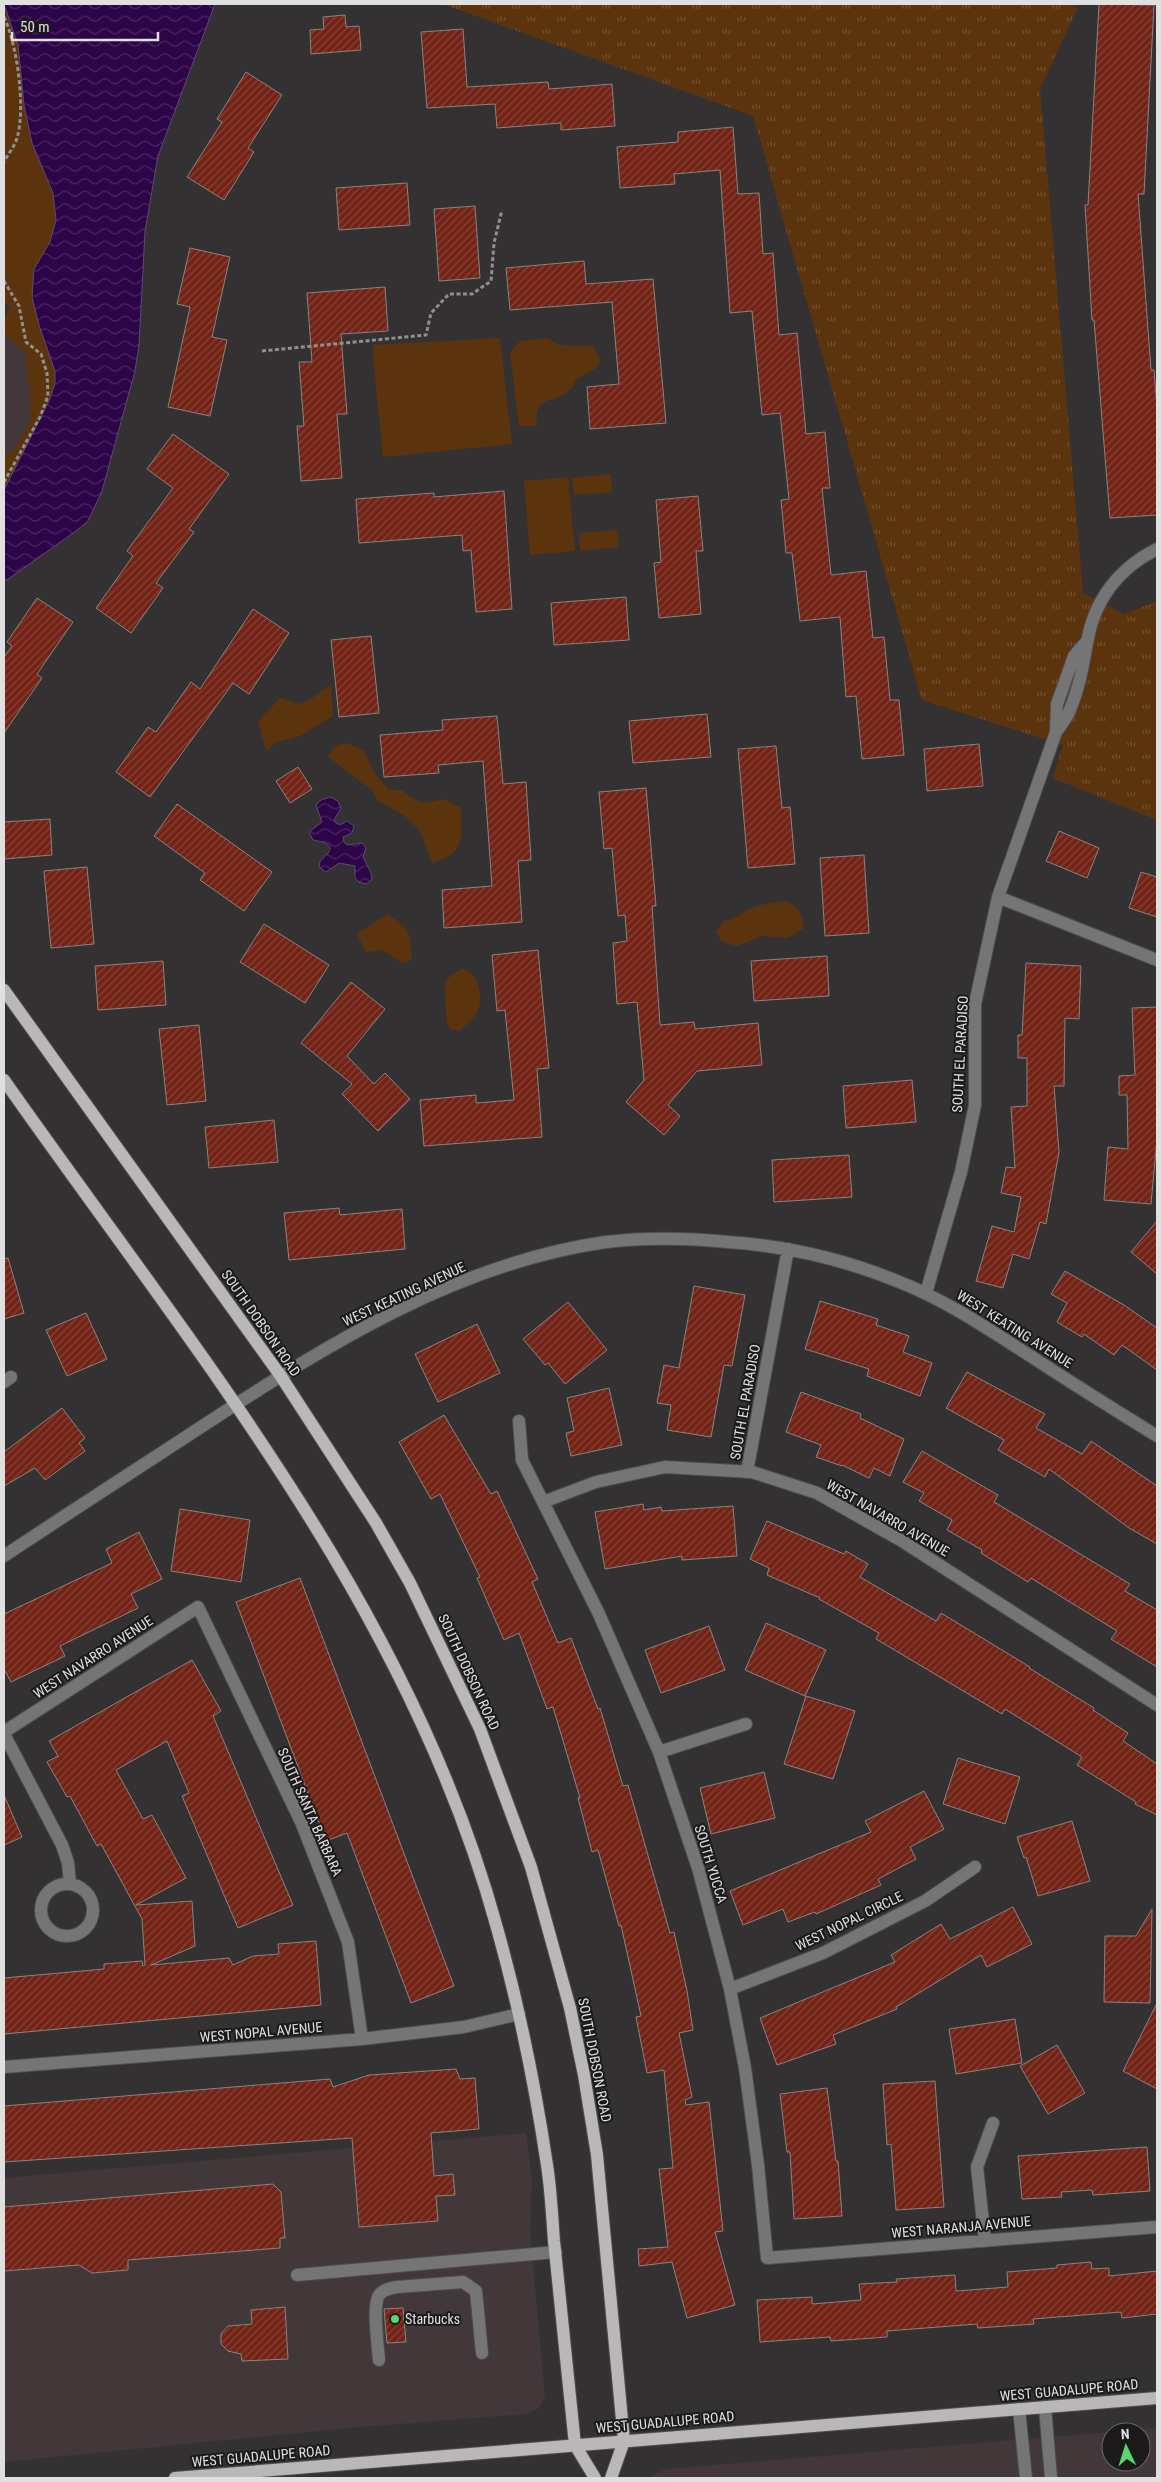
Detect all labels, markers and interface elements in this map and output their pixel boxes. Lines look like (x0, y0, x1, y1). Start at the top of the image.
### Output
scale bar (12, 10, 159, 42)
text: 50 m (20, 18, 50, 36)
street label: SOUTH EL PARADISO (949, 995, 971, 1113)
street label: WEST KEATING AVENUE (340, 1258, 468, 1329)
street label: SOUTH DOBSON ROAD (218, 1267, 304, 1379)
street label: WEST KEATING AVENUE (954, 1287, 1076, 1371)
street label: SOUTH EL PARADISO (727, 1343, 763, 1461)
street label: WEST NAVARRO AVENUE (824, 1476, 952, 1560)
street label: SOUTH DOBSON ROAD (435, 1611, 503, 1733)
street label: WEST NAVARRO AVENUE (30, 1612, 156, 1702)
street label: SOUTH SANTA BARBARA (274, 1745, 346, 1879)
street label: SOUTH YUCCA (691, 1823, 731, 1905)
street label: WEST NOPAL CIRCLE (793, 1888, 905, 1954)
street label: SOUTH DOBSON ROAD (575, 1997, 615, 2123)
street label: WEST NOPAL AVENUE (199, 2019, 323, 2045)
street label: WEST NARANJA AVENUE (891, 2213, 1031, 2241)
place label: Starbucks (405, 2311, 460, 2327)
marker: Starbucks (389, 2313, 401, 2325)
street label: WEST GUADALUPE ROAD (999, 2376, 1139, 2404)
street label: WEST GUADALUPE ROAD (595, 2408, 735, 2436)
north arrow (1101, 2422, 1151, 2472)
text: N (1120, 2426, 1130, 2442)
street label: WEST GUADALUPE ROAD (191, 2442, 331, 2470)

